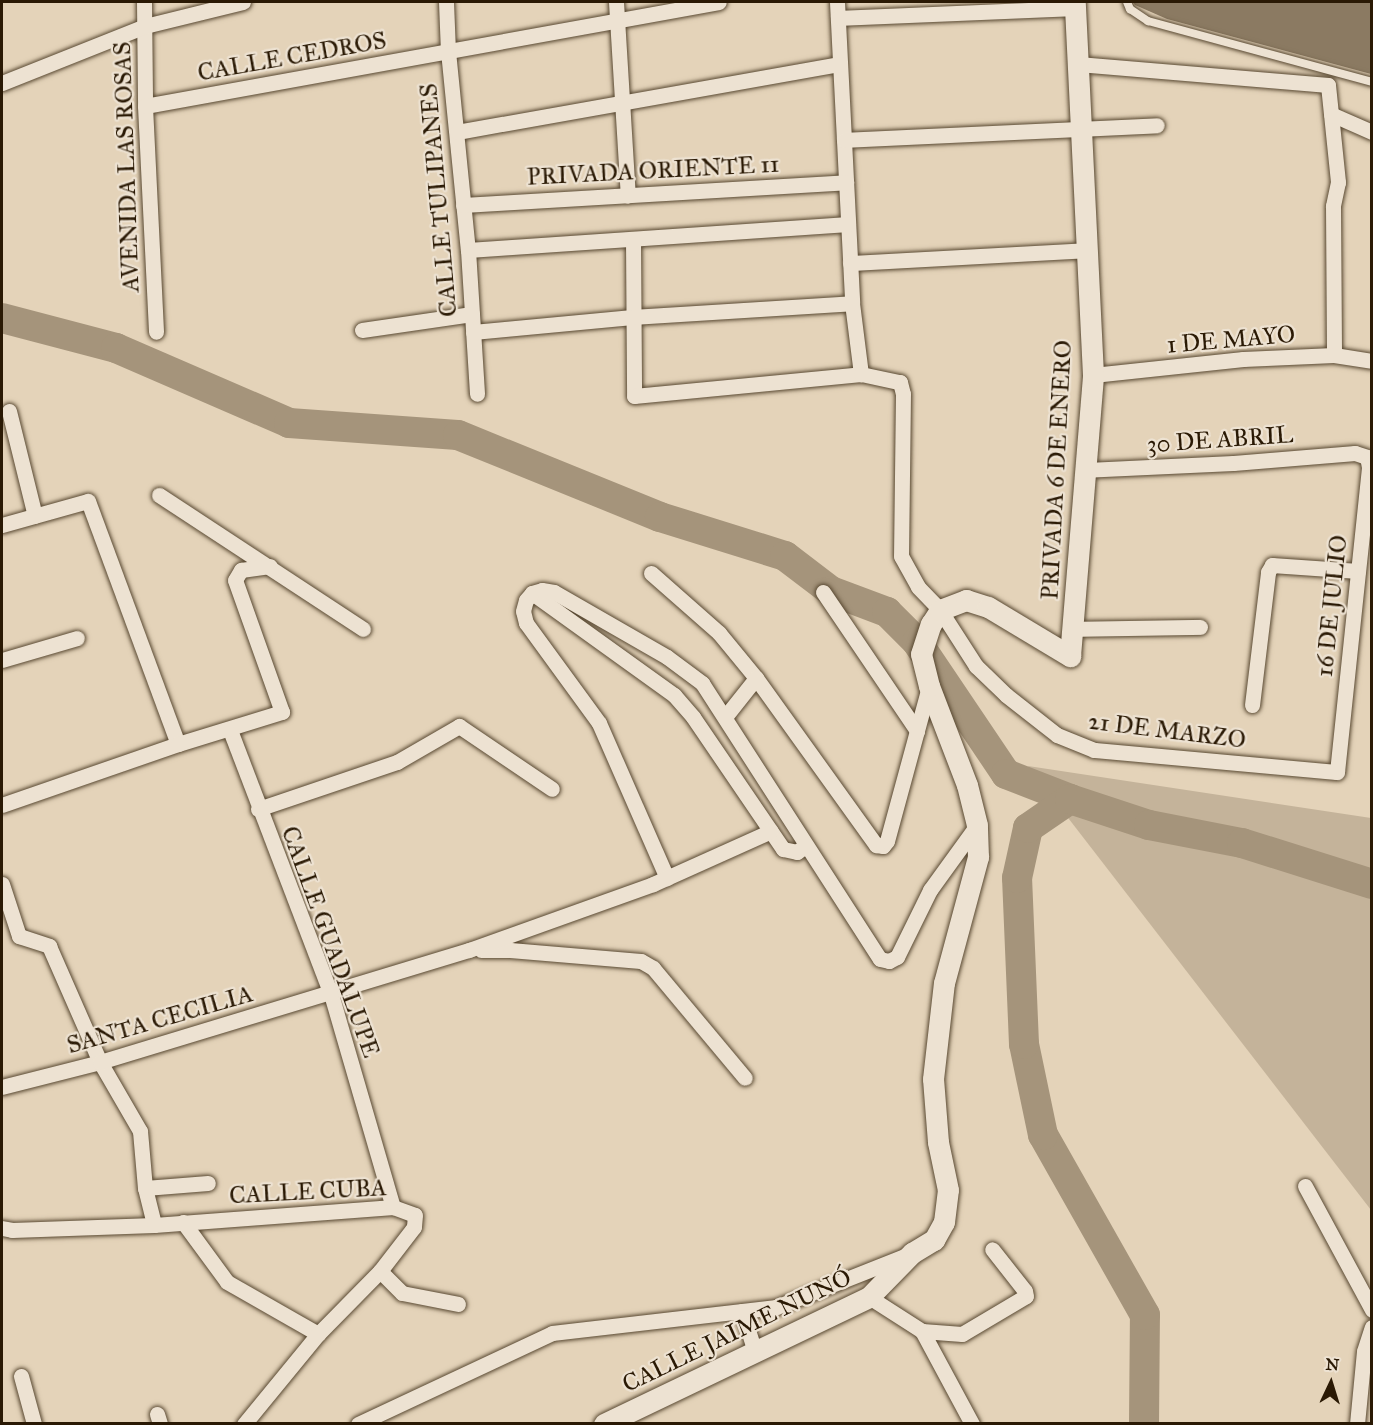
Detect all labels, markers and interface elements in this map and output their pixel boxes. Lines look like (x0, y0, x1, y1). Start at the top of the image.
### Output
street label: CALLE CEDROS (195, 26, 389, 88)
street label: AVENIDA LAS ROSAS (108, 41, 146, 293)
street label: CALLE TULIPANES (414, 82, 464, 318)
street label: PRIVADA ORIENTE 11 (526, 150, 780, 192)
street label: 1 DE MAYO (1166, 320, 1296, 360)
street label: PRIVADA 6 DE ENERO (1036, 339, 1078, 601)
street label: 30 DE ABRIL (1146, 421, 1294, 459)
street label: 16 DE JULIO (1310, 534, 1354, 678)
street label: 21 DE MARZO (1087, 707, 1247, 755)
street label: CALLE GUADALUPE (275, 822, 385, 1062)
street label: SANTA CECILIA (64, 980, 256, 1060)
street label: CALLE CUBA (229, 1173, 387, 1211)
street label: CALLE JAIME NUNÓ (618, 1263, 856, 1399)
north arrow (1301, 1353, 1361, 1413)
text: N (1325, 1355, 1340, 1374)

